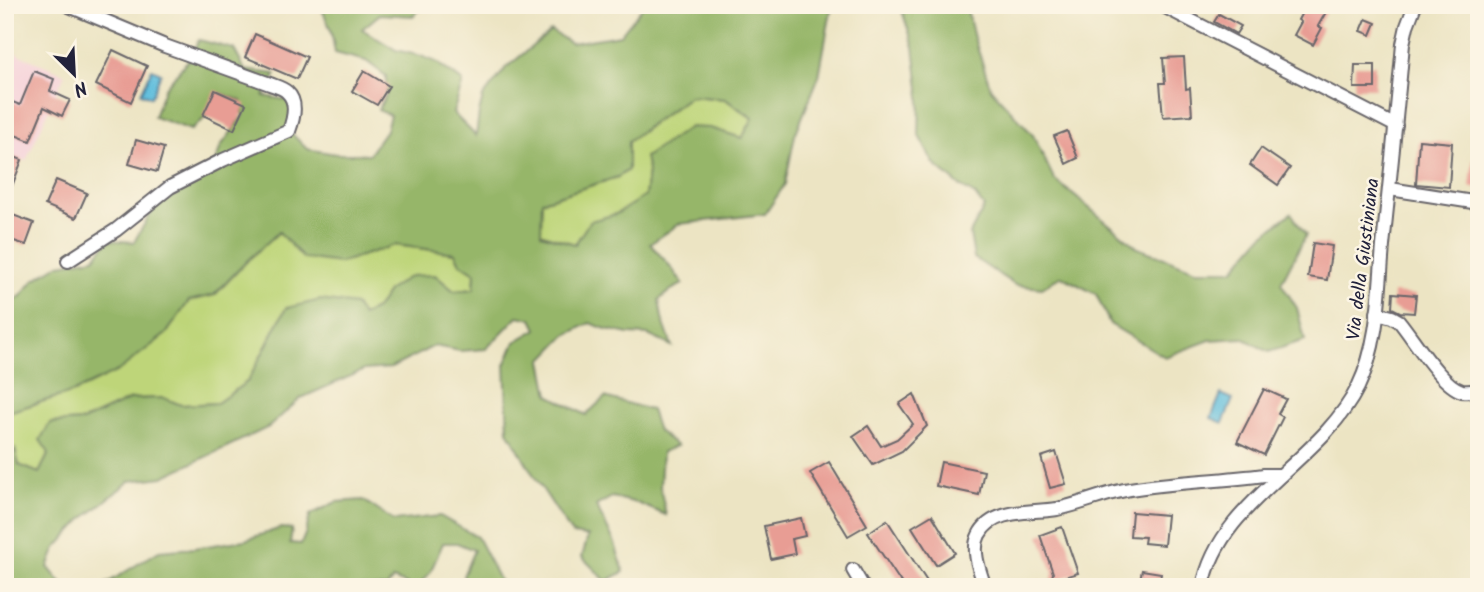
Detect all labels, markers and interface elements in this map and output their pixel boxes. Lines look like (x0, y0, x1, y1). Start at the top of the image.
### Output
north arrow (38, 38, 108, 108)
text: N (69, 72, 92, 104)
street label: Via della Giustiniana (1339, 177, 1389, 342)

